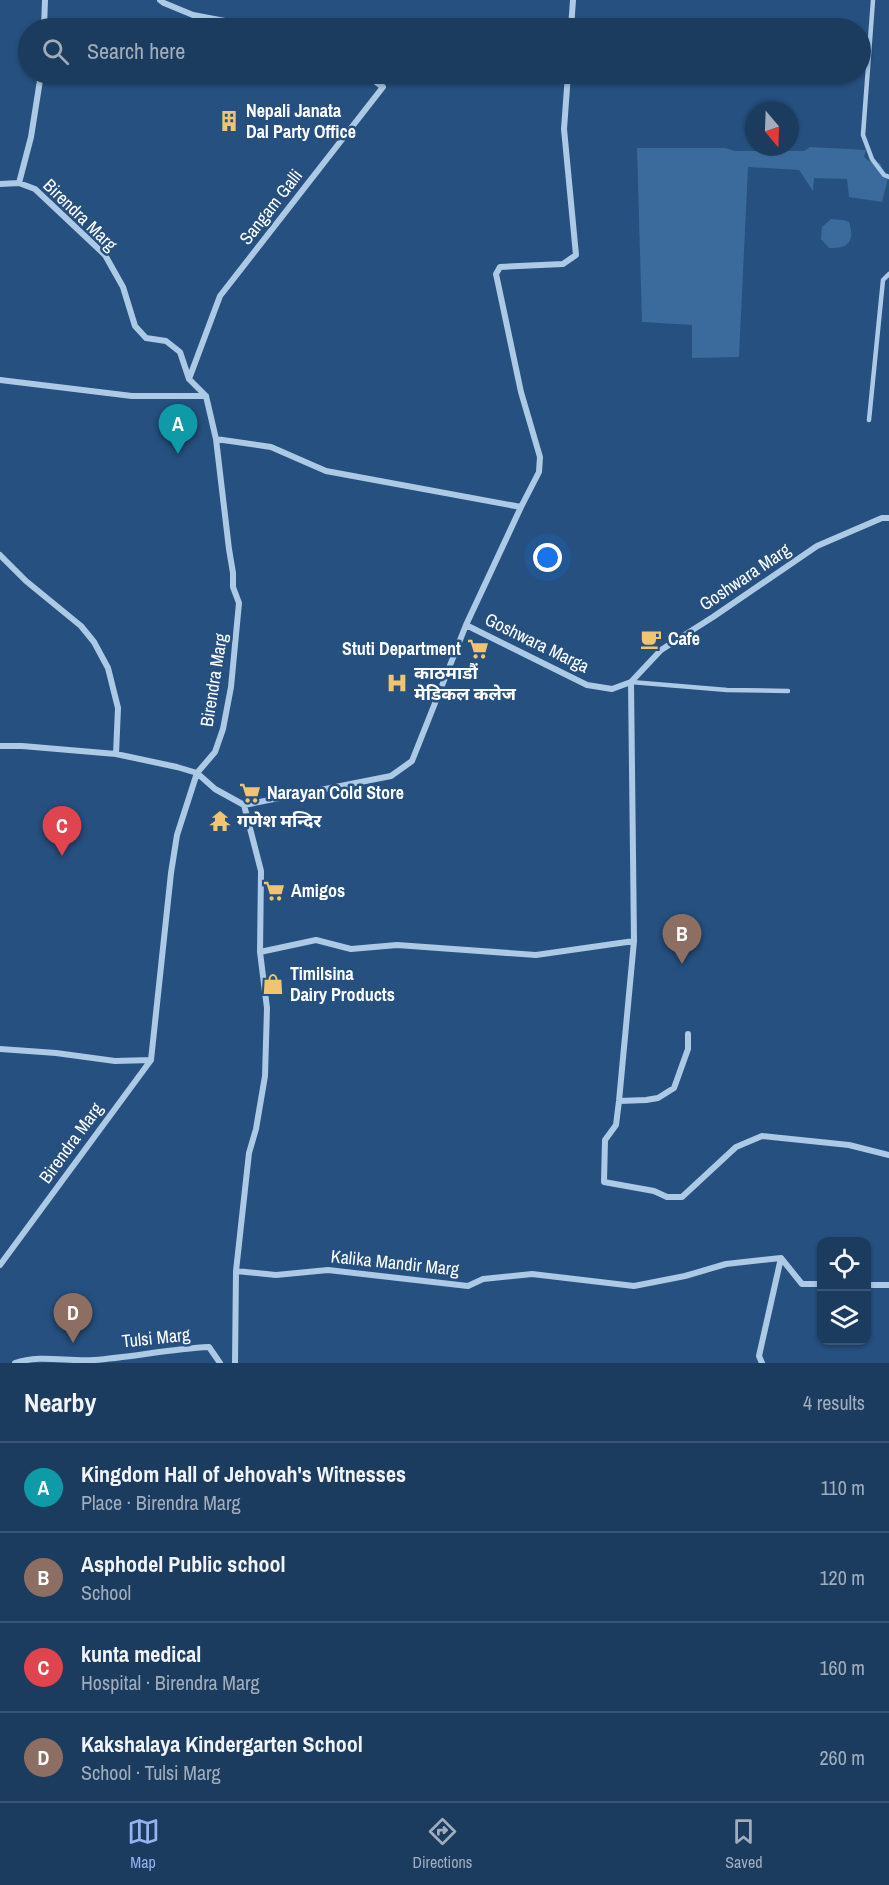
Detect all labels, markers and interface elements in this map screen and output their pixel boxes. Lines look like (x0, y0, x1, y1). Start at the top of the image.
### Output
search box (18, 18, 871, 84)
icon: search (39, 35, 72, 68)
text: Search here (87, 36, 185, 66)
place label: Nepali Janata Dal Party Office (246, 98, 356, 144)
north arrow (745, 102, 799, 156)
building icon: Nepali Janata Dal Party Office (217, 109, 241, 133)
street label: Sangam Galli (233, 164, 308, 250)
street label: Birendra Marg (38, 173, 124, 257)
pin: A (158, 404, 198, 454)
street label: Goshwara Marg (694, 536, 796, 616)
your location (533, 543, 562, 572)
street label: Goshwara Marga (481, 607, 594, 679)
place label: Cafe (668, 626, 700, 651)
cafe icon: Cafe (639, 627, 663, 651)
street label: Birendra Marg (194, 631, 233, 728)
place label: Stuti Department (342, 636, 461, 661)
supermarket icon: Stuti Department (466, 637, 490, 661)
place label: काठमाडौं मेडिकल कलेज (414, 660, 517, 706)
hospital icon: काठमाडौं मेडिकल कलेज (385, 671, 409, 695)
place label: Narayan Cold Store (267, 780, 404, 805)
supermarket icon: Narayan Cold Store (238, 781, 262, 805)
pin: C (42, 806, 82, 856)
place label: गणेश मन्दिर (237, 808, 322, 833)
temple icon: गणेश मन्दिर (208, 809, 232, 833)
place label: Amigos (291, 878, 345, 903)
supermarket icon: Amigos (262, 879, 286, 903)
pin: B (662, 914, 702, 964)
place label: Timilsina Dairy Products (290, 961, 395, 1007)
shop icon: Timilsina Dairy Products (261, 972, 285, 996)
street label: Birendra Marg (33, 1097, 109, 1188)
map controls (817, 1237, 871, 1345)
button: locate (817, 1237, 871, 1291)
street label: Kalika Mandir Marg (330, 1243, 461, 1282)
button: layers (817, 1291, 871, 1345)
pin: D (54, 1294, 92, 1343)
street label: Tulsi Marg (121, 1321, 192, 1354)
text: Nearby (24, 1385, 96, 1420)
text: 4 results (803, 1389, 865, 1416)
text: Kingdom Hall of Jehovah's Witnesses (81, 1459, 406, 1489)
text: A (38, 1474, 49, 1501)
text: 110 m (821, 1474, 865, 1501)
text: Place · Birendra Marg (81, 1489, 241, 1516)
text: Asphodel Public school (81, 1549, 286, 1579)
text: B (38, 1564, 49, 1591)
text: 120 m (819, 1564, 865, 1591)
text: School (81, 1579, 131, 1606)
text: kunta medical (81, 1639, 201, 1669)
text: C (38, 1654, 49, 1681)
text: 160 m (819, 1654, 865, 1681)
text: Hospital · Birendra Marg (81, 1669, 260, 1696)
text: Kakshalaya Kindergarten School (81, 1729, 363, 1759)
text: D (38, 1744, 49, 1771)
text: 260 m (819, 1744, 865, 1771)
text: School · Tulsi Marg (81, 1759, 221, 1786)
tab: Map (127, 1815, 160, 1873)
tab: Directions (413, 1815, 472, 1873)
tab: Saved (725, 1815, 763, 1873)

